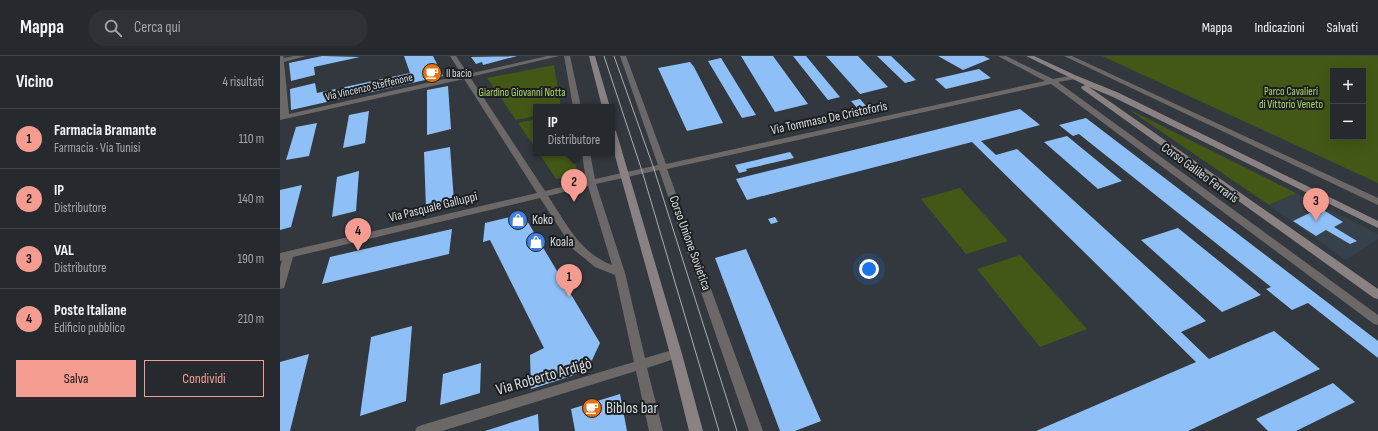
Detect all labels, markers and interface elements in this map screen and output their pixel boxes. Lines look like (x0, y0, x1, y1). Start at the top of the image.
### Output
search box (88, 10, 368, 46)
text: Mappa (20, 16, 64, 39)
icon: search (102, 17, 124, 39)
text: Cerca qui (134, 18, 181, 37)
text: Mappa (1202, 19, 1232, 36)
text: Indicazioni (1254, 19, 1305, 36)
text: Salvati (1327, 19, 1358, 36)
cafe icon: Il bacio (421, 62, 443, 84)
place label: Il bacio (446, 67, 472, 80)
map controls (1330, 68, 1366, 140)
button: + (1330, 68, 1366, 104)
street label: Via Vincenzo Steffenone (324, 71, 414, 103)
text: Vicino (16, 72, 53, 92)
text: 4 risultati (223, 74, 264, 90)
park label: Parco Cavalieri di Vittorio Veneto (1259, 85, 1323, 111)
park label: Giardino Giovanni Notta (478, 86, 566, 99)
street label: Via Tommaso De Cristoforis (769, 98, 889, 138)
popup (533, 104, 615, 156)
button: − (1330, 104, 1366, 140)
text: IP (548, 113, 558, 132)
text: Farmacia Bramante (54, 121, 156, 140)
text: 1 (26, 131, 32, 147)
text: 110 m (239, 131, 264, 147)
text: Distributore (548, 132, 600, 148)
text: Farmacia · Via Tunisi (54, 140, 140, 156)
street label: Corso Galileo Ferraris (1158, 140, 1242, 207)
pin: 2 (561, 169, 587, 202)
text: IP (54, 181, 64, 200)
street label: Via Pasquale Galluppi (387, 188, 479, 226)
pin: 3 (1303, 188, 1329, 221)
text: 2 (26, 191, 32, 207)
text: 140 m (238, 191, 264, 207)
street label: Corso Unione Sovietica (665, 193, 715, 293)
text: Distributore (54, 200, 106, 216)
shop icon: Koko (507, 209, 529, 231)
place label: Koko (532, 212, 553, 228)
pin: 4 (345, 218, 371, 251)
shop icon: Koala (525, 231, 547, 253)
place label: Koala (550, 234, 573, 250)
text: VAL (54, 241, 74, 260)
text: 3 (26, 251, 32, 267)
text: 190 m (237, 251, 264, 267)
your location (859, 259, 879, 279)
text: Distributore (54, 260, 106, 276)
pin: 1 (556, 264, 582, 297)
text: Poste Italiane (54, 301, 127, 320)
text: 4 (26, 311, 32, 327)
text: 210 m (238, 311, 264, 327)
text: Edificio pubblico (54, 320, 125, 336)
street label: Via Roberto Ardigò (494, 354, 594, 400)
button: Salva (16, 360, 136, 397)
button: Condividi (144, 360, 264, 397)
cafe icon: Biblos bar (581, 397, 603, 419)
place label: Biblos bar (606, 399, 658, 418)

